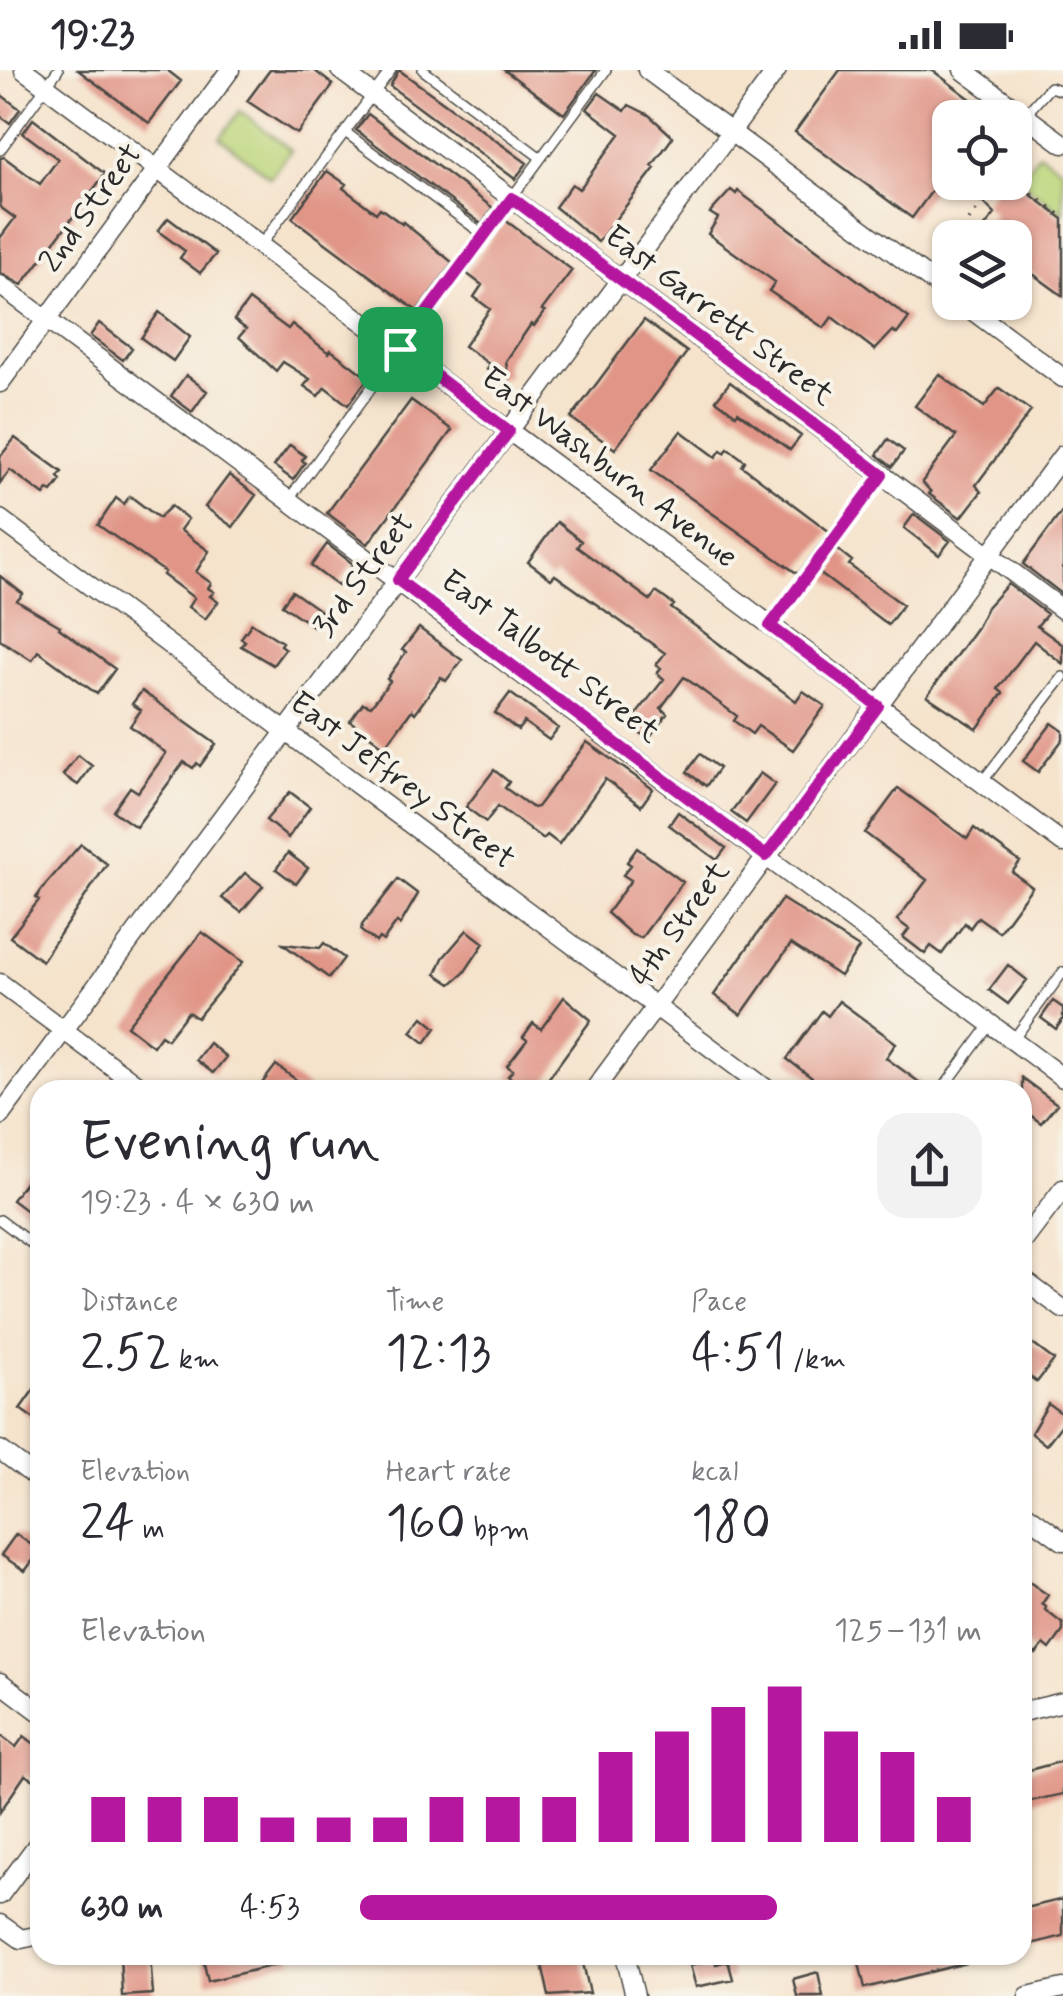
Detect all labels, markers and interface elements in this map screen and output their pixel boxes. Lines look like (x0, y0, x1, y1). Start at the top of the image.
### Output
text: 19:23 (50, 11, 134, 60)
map controls (932, 100, 1032, 320)
button: locate (932, 100, 1032, 200)
street label: 2nd Street (30, 135, 152, 281)
street label: East Garrett Street (596, 216, 842, 416)
button: layers (932, 220, 1032, 320)
pin (358, 307, 443, 392)
icon: arrive (373, 322, 428, 377)
street label: East Washburn Avenue (472, 358, 746, 578)
street label: 3rd Street (304, 504, 424, 646)
street label: East Talbott Street (432, 561, 668, 753)
street label: East Jeffrey Street (281, 682, 523, 880)
street label: 4th Street (620, 853, 740, 995)
text: Evening run (80, 1108, 380, 1180)
button: share (877, 1113, 982, 1218)
text: 19:23 · 4 × 630 m (80, 1182, 315, 1224)
text: Distance (80, 1284, 178, 1321)
text: Time (386, 1284, 444, 1321)
text: Pace (691, 1284, 747, 1321)
text: 2.52 (80, 1321, 171, 1387)
text: 12:13 (386, 1321, 491, 1387)
text: 4:51 (691, 1321, 785, 1387)
text: km (171, 1342, 220, 1379)
text: /km (785, 1342, 846, 1379)
text: Elevation (80, 1454, 190, 1491)
text: Heart rate (386, 1454, 511, 1491)
text: kcal (691, 1454, 738, 1491)
text: 24 (80, 1491, 135, 1557)
text: 160 (386, 1491, 466, 1557)
text: 180 (691, 1491, 771, 1557)
text: m (135, 1512, 165, 1549)
text: bpm (466, 1512, 530, 1549)
text: Elevation (80, 1610, 206, 1652)
text: 125–131 m (834, 1610, 982, 1652)
text: 630 m (80, 1887, 163, 1929)
text: 4:53 (240, 1887, 300, 1929)

